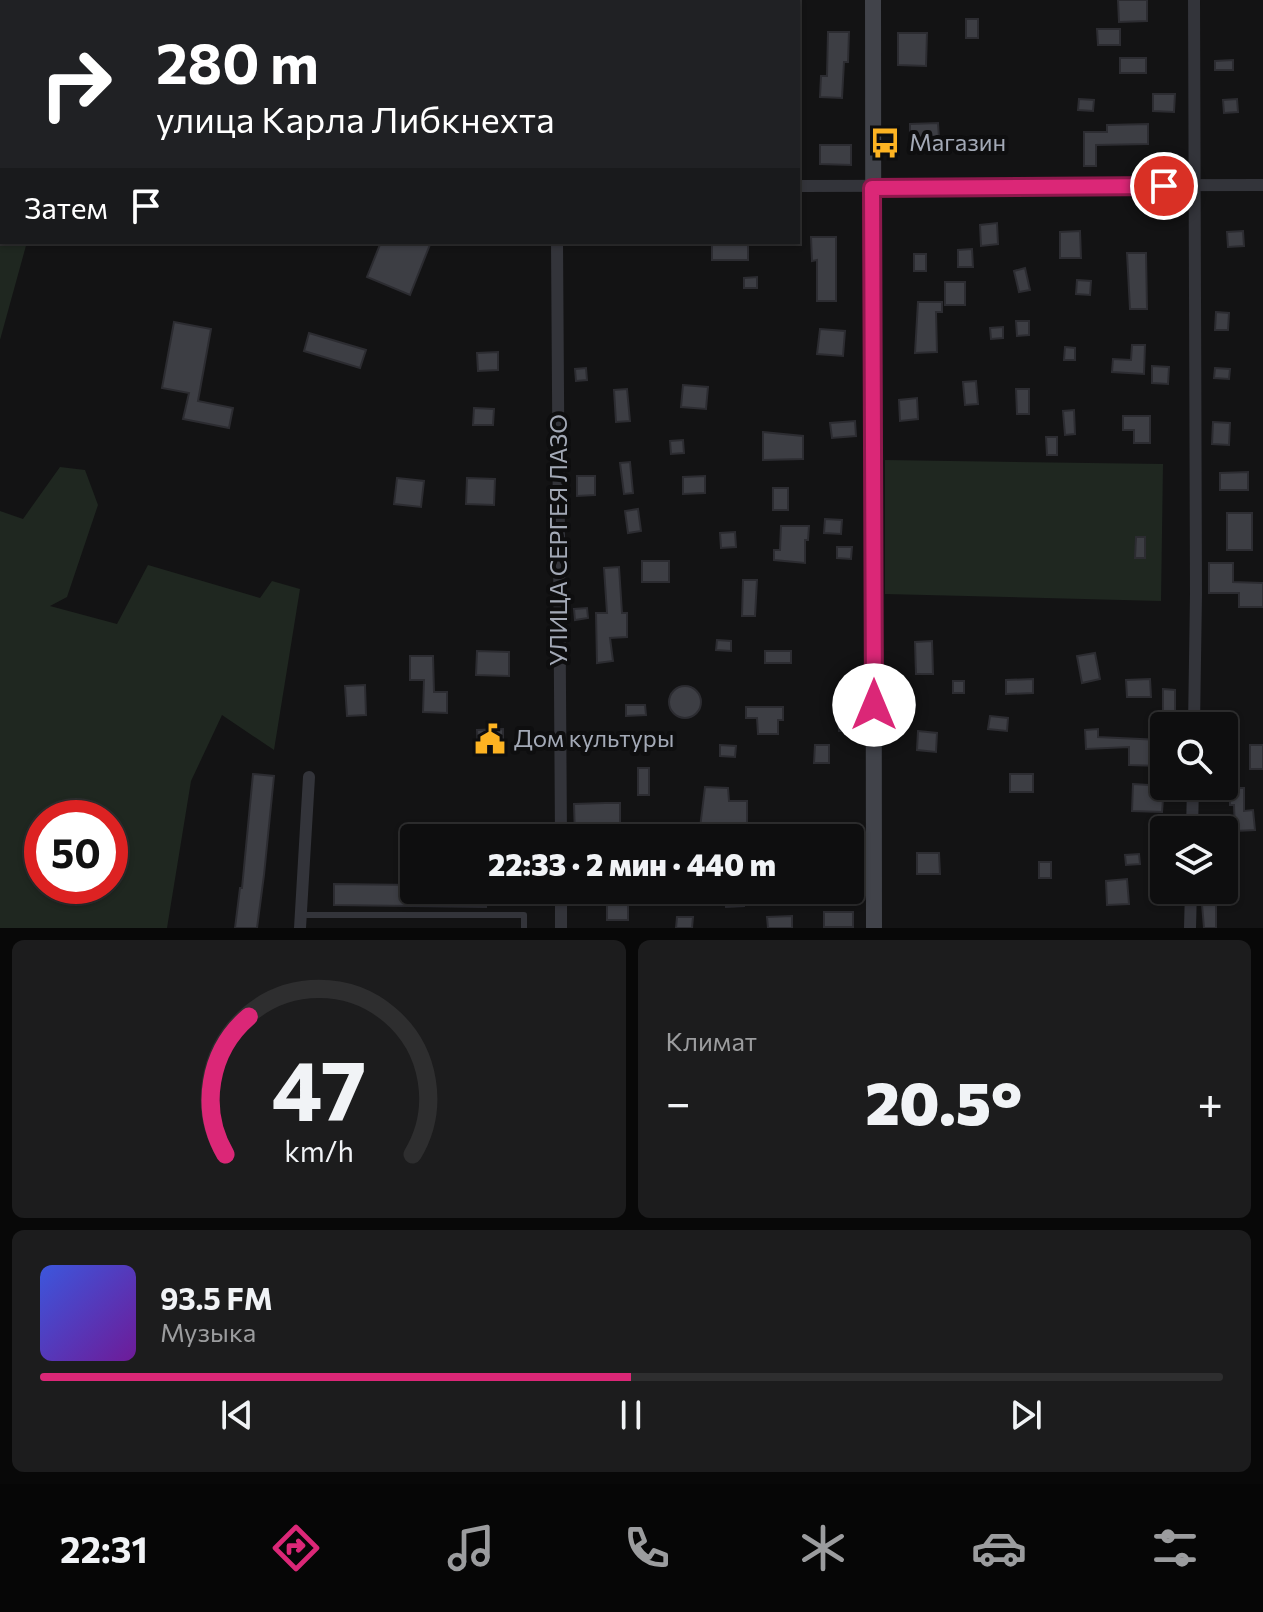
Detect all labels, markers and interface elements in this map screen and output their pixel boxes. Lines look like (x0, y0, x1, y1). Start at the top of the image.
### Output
text: 280 m (156, 27, 319, 96)
icon: right (24, 32, 128, 136)
text: улица Карла Либкнехта (156, 96, 555, 140)
bus stop icon: Магазин (868, 126, 902, 160)
place label: Магазин (909, 127, 1006, 156)
pin (1130, 152, 1198, 220)
icon: arrive (1142, 164, 1186, 208)
icon: arrive (124, 184, 168, 228)
text: Затем (24, 188, 108, 225)
street label: УЛИЦА СЕРГЕЯ ЛАЗО (543, 414, 572, 666)
position arrow (832, 663, 916, 747)
map controls (1150, 712, 1238, 904)
button: search (1150, 712, 1238, 800)
public building icon: Дом культуры (473, 722, 507, 756)
place label: Дом культуры (514, 723, 674, 752)
speed limit sign: 50 (24, 800, 128, 904)
button: layers (1150, 816, 1238, 904)
text: 22:33 · 2 мин · 440 m (488, 845, 776, 882)
text: Климат (666, 1025, 757, 1056)
text: 47 (271, 1036, 366, 1138)
text: 20.5° (865, 1064, 1022, 1137)
text: − (666, 1074, 691, 1128)
text: + (1197, 1074, 1223, 1128)
text: km/h (284, 1133, 354, 1168)
text: 93.5 FM (160, 1279, 273, 1316)
text: Музыка (160, 1316, 256, 1347)
icon: previous (215, 1393, 259, 1437)
icon: pause (609, 1393, 653, 1437)
icon: next (1004, 1393, 1048, 1437)
icon: directions (268, 1520, 324, 1576)
icon: music (443, 1520, 499, 1576)
icon: phone (619, 1520, 675, 1576)
icon: climate (795, 1520, 851, 1576)
icon: car (971, 1520, 1027, 1576)
icon: filters (1147, 1520, 1203, 1576)
text: 22:31 (60, 1526, 148, 1570)

